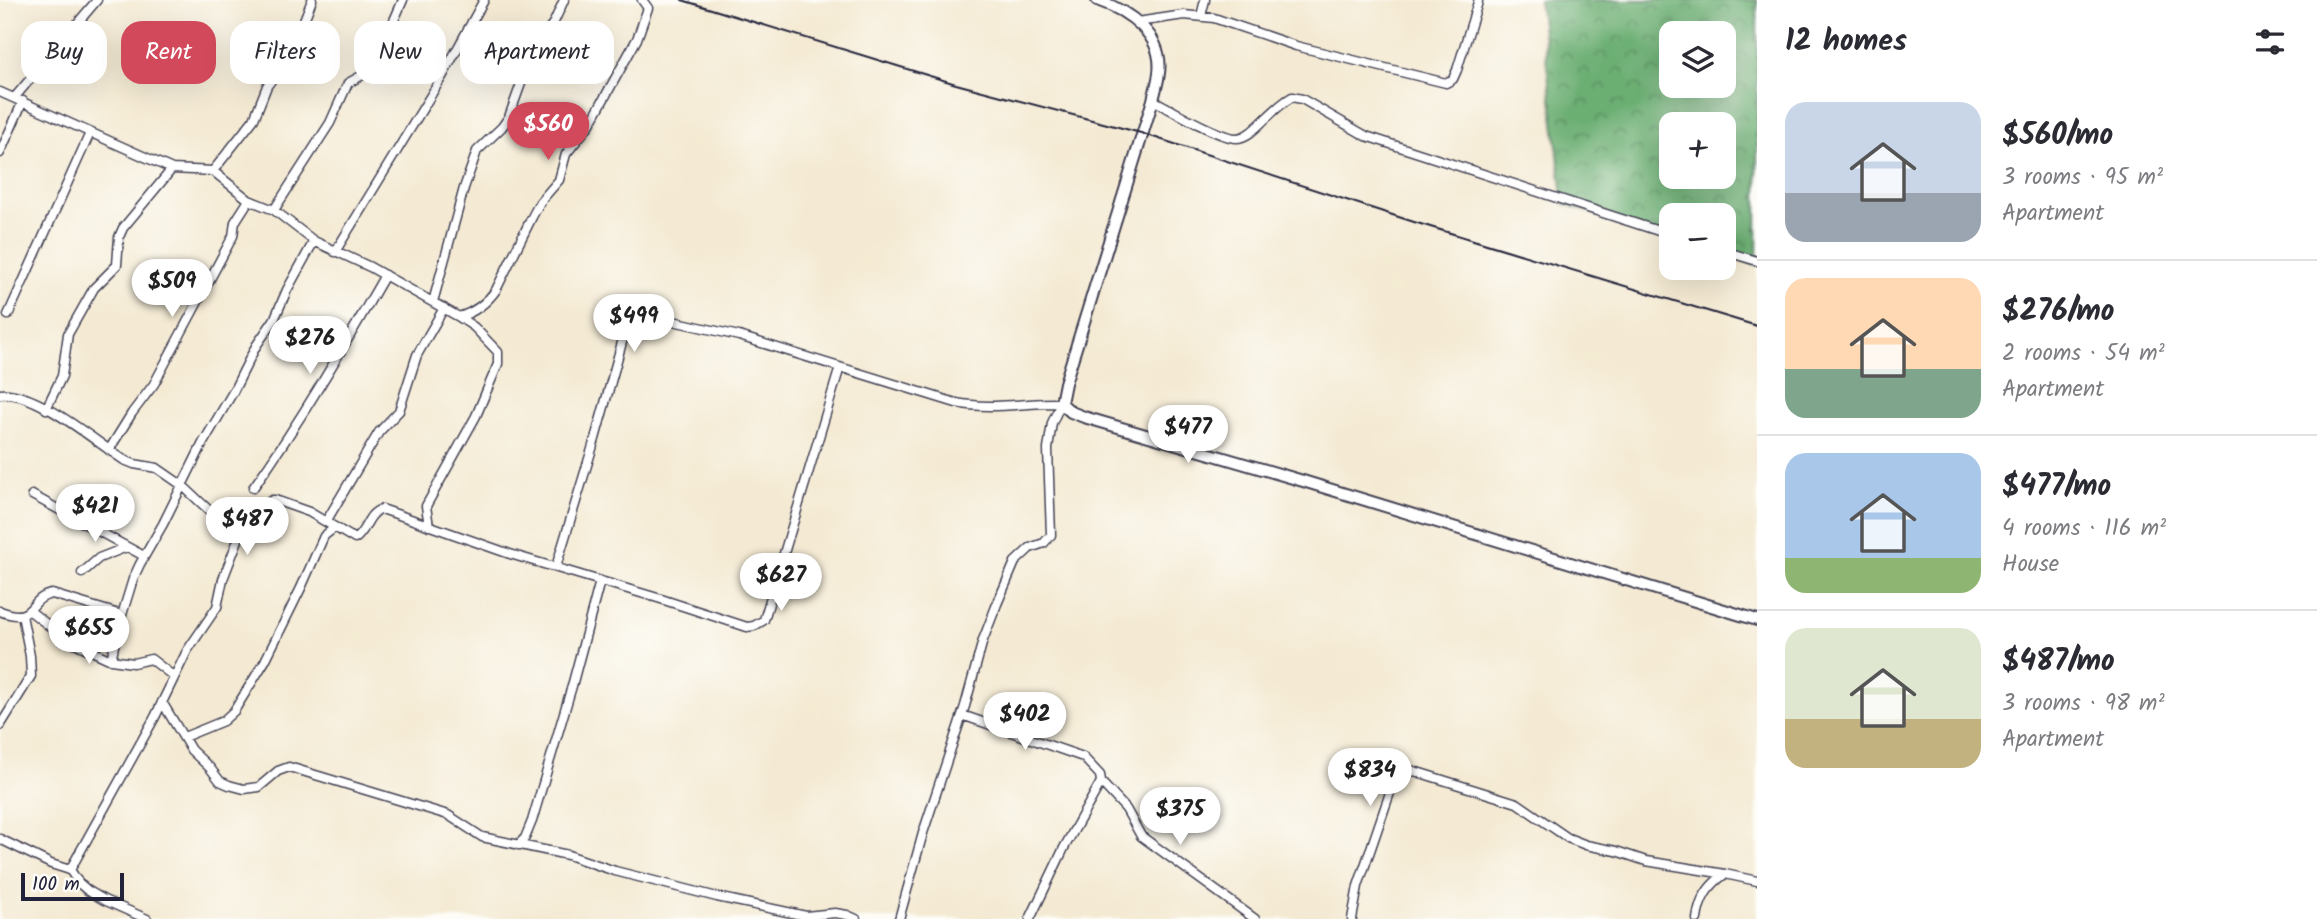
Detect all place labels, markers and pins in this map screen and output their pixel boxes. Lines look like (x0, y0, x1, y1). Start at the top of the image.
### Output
pin: $560 (507, 102, 589, 162)
pin: $509 (131, 260, 213, 319)
pin: $499 (593, 294, 675, 354)
pin: $276 (269, 316, 351, 376)
pin: $477 (1147, 406, 1229, 465)
pin: $421 (54, 484, 136, 544)
pin: $487 (206, 498, 288, 557)
pin: $627 (740, 554, 822, 613)
pin: $655 (48, 606, 130, 666)
pin: $402 (984, 692, 1066, 752)
pin: $834 (1329, 748, 1411, 808)
pin: $375 (1139, 788, 1221, 847)

